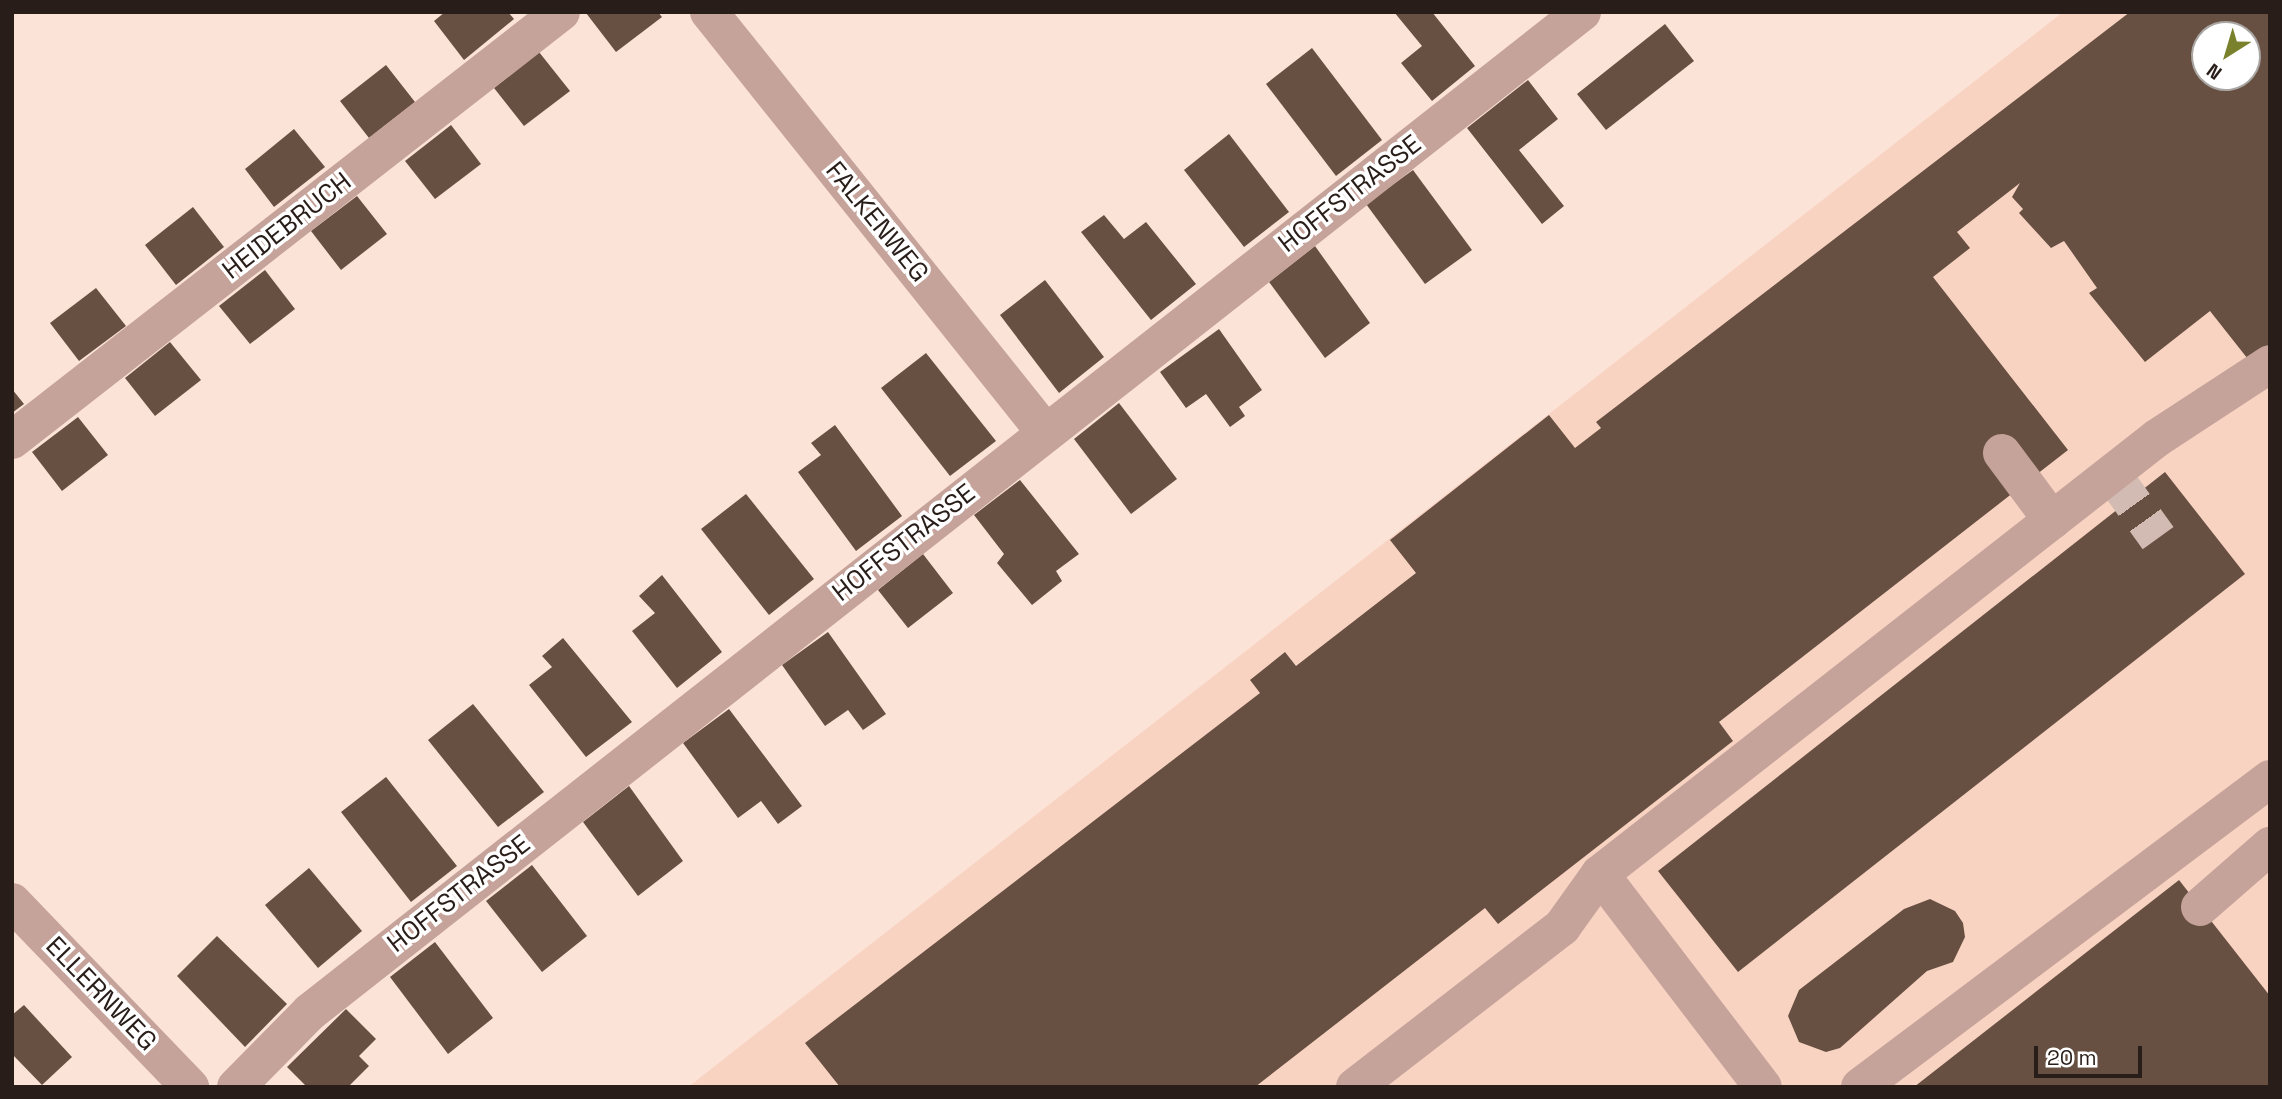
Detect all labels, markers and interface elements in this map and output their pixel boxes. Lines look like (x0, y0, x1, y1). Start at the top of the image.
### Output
north arrow (2191, 21, 2261, 91)
text: N (2202, 58, 2227, 85)
street label: HOFFSTRASSE (1273, 129, 1427, 259)
street label: FALKENWEG (819, 156, 935, 288)
street label: HEIDEBRUCH (216, 166, 358, 286)
street label: HOFFSTRASSE (827, 478, 981, 608)
street label: HOFFSTRASSE (382, 829, 536, 959)
street label: ELLERNWEG (39, 931, 163, 1057)
scale bar (2037, 1032, 2146, 1076)
text: 20 m (2047, 1044, 2097, 1071)

